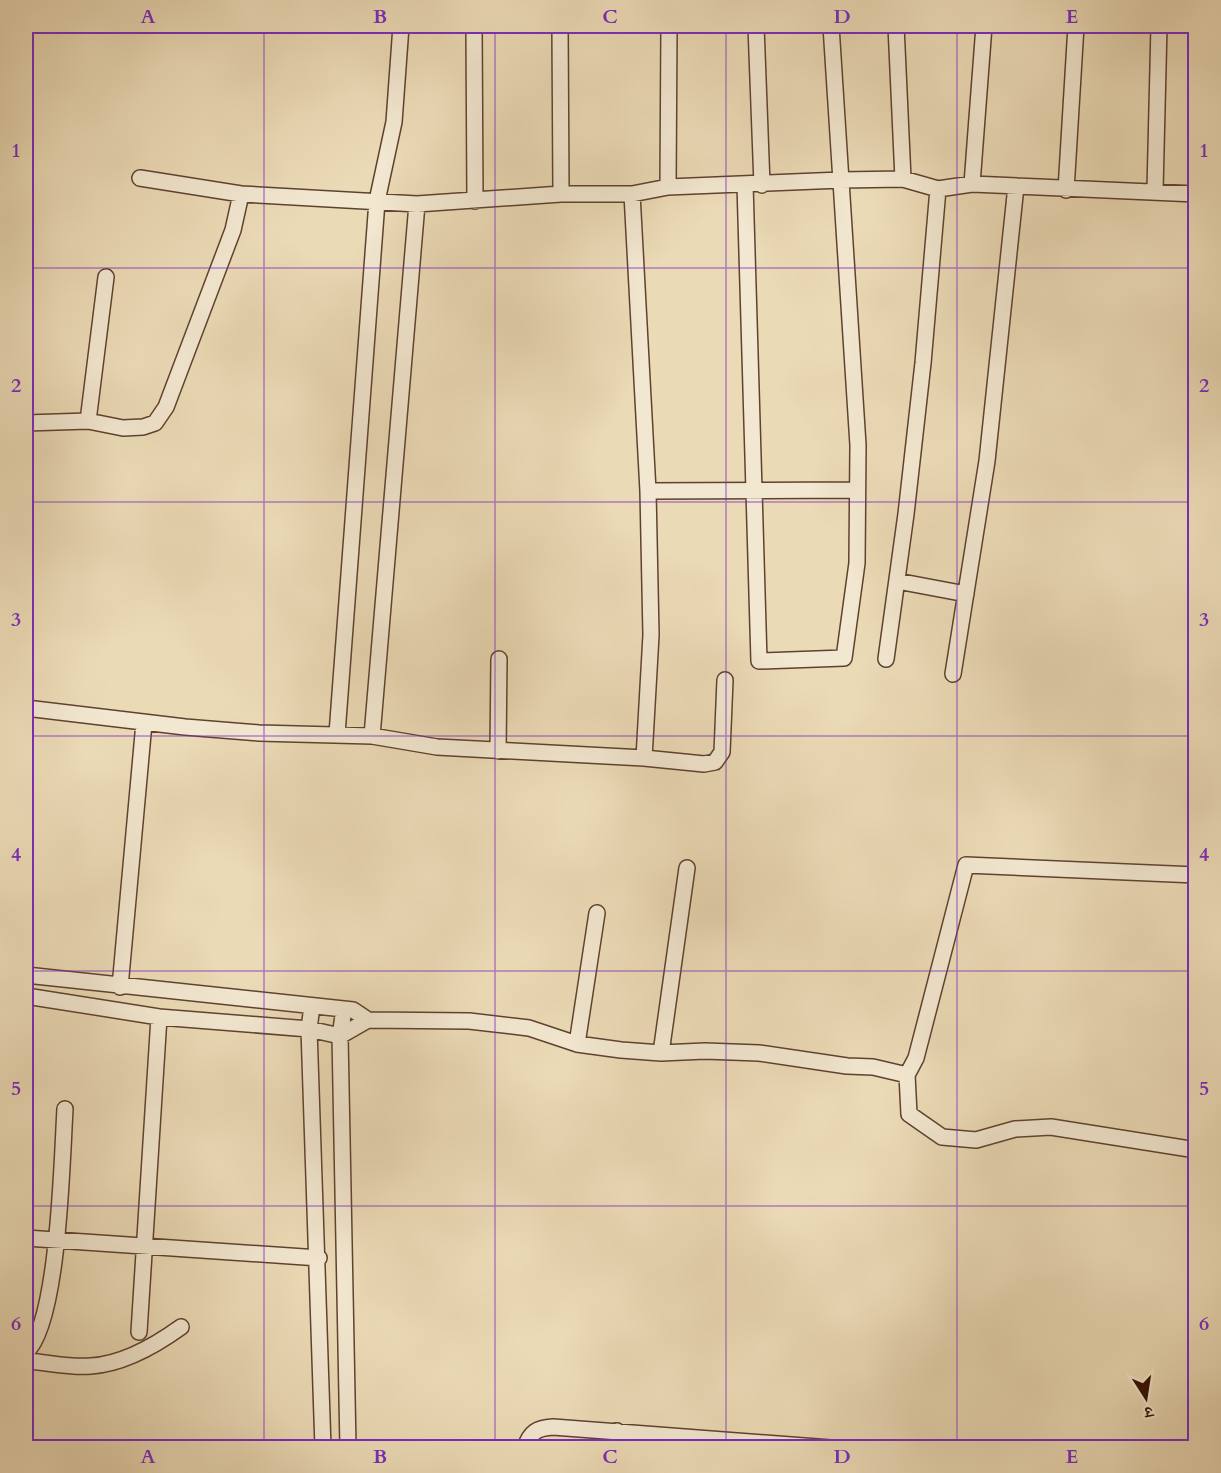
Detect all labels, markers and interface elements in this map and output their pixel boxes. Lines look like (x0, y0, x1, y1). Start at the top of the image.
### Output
text: A (140, 3, 156, 30)
text: B (373, 3, 387, 30)
text: C (602, 3, 618, 30)
text: D (833, 3, 851, 30)
text: E (1066, 3, 1078, 30)
text: 1 (11, 137, 21, 164)
text: 1 (1199, 137, 1209, 164)
text: 2 (11, 372, 21, 399)
text: 2 (1199, 372, 1209, 399)
text: 3 (11, 606, 21, 633)
text: 3 (1199, 606, 1209, 633)
text: 4 (11, 841, 21, 868)
text: 4 (1199, 841, 1209, 868)
text: 5 (11, 1075, 21, 1102)
text: 5 (1199, 1075, 1209, 1102)
text: 6 (11, 1310, 21, 1337)
text: 6 (1199, 1310, 1209, 1337)
north arrow (1116, 1368, 1176, 1428)
text: उ (1141, 1400, 1156, 1424)
text: A (140, 1443, 156, 1470)
text: B (373, 1443, 387, 1470)
text: C (602, 1443, 618, 1470)
text: D (833, 1443, 851, 1470)
text: E (1066, 1443, 1078, 1470)

